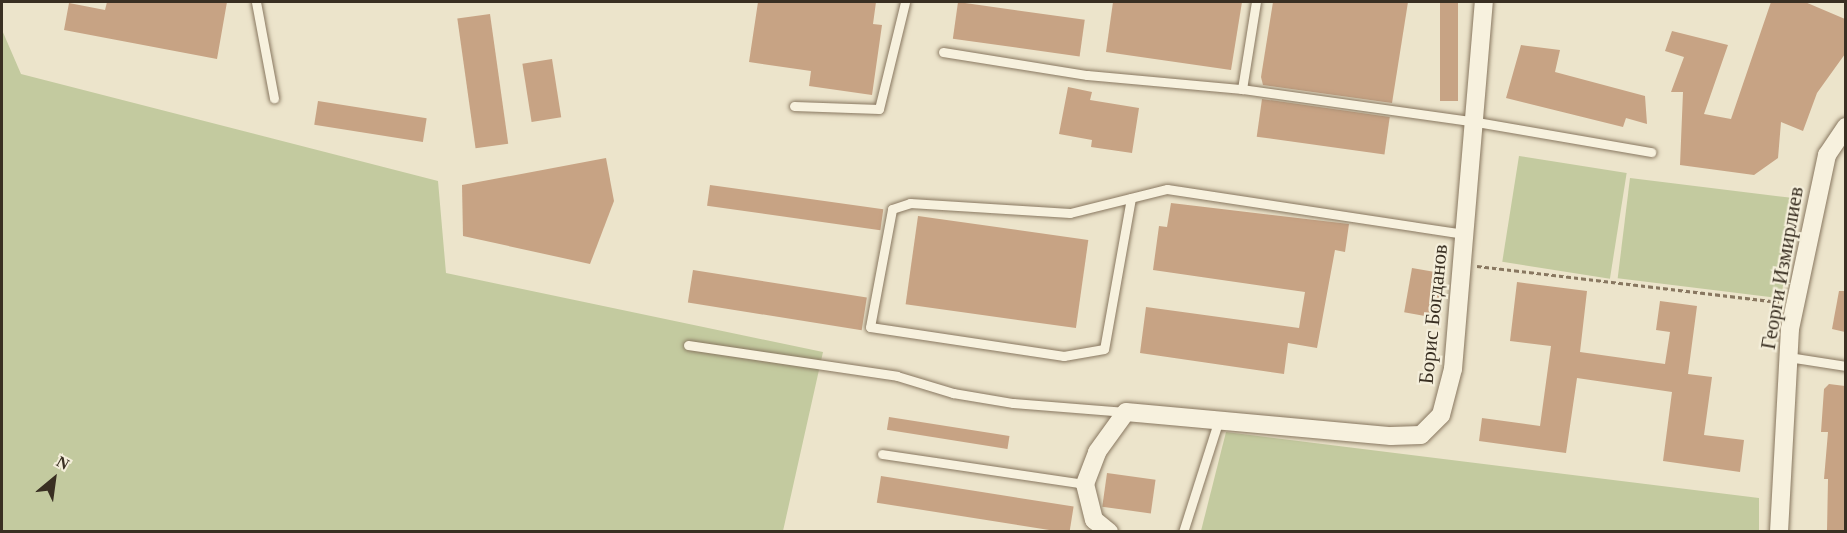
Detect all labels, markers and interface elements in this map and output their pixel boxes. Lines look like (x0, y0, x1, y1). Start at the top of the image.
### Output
street label: Георги Измирлиев (1755, 185, 1809, 351)
street label: Борис Богданов (1413, 243, 1453, 385)
north arrow (24, 449, 84, 509)
text: N (54, 453, 72, 473)

